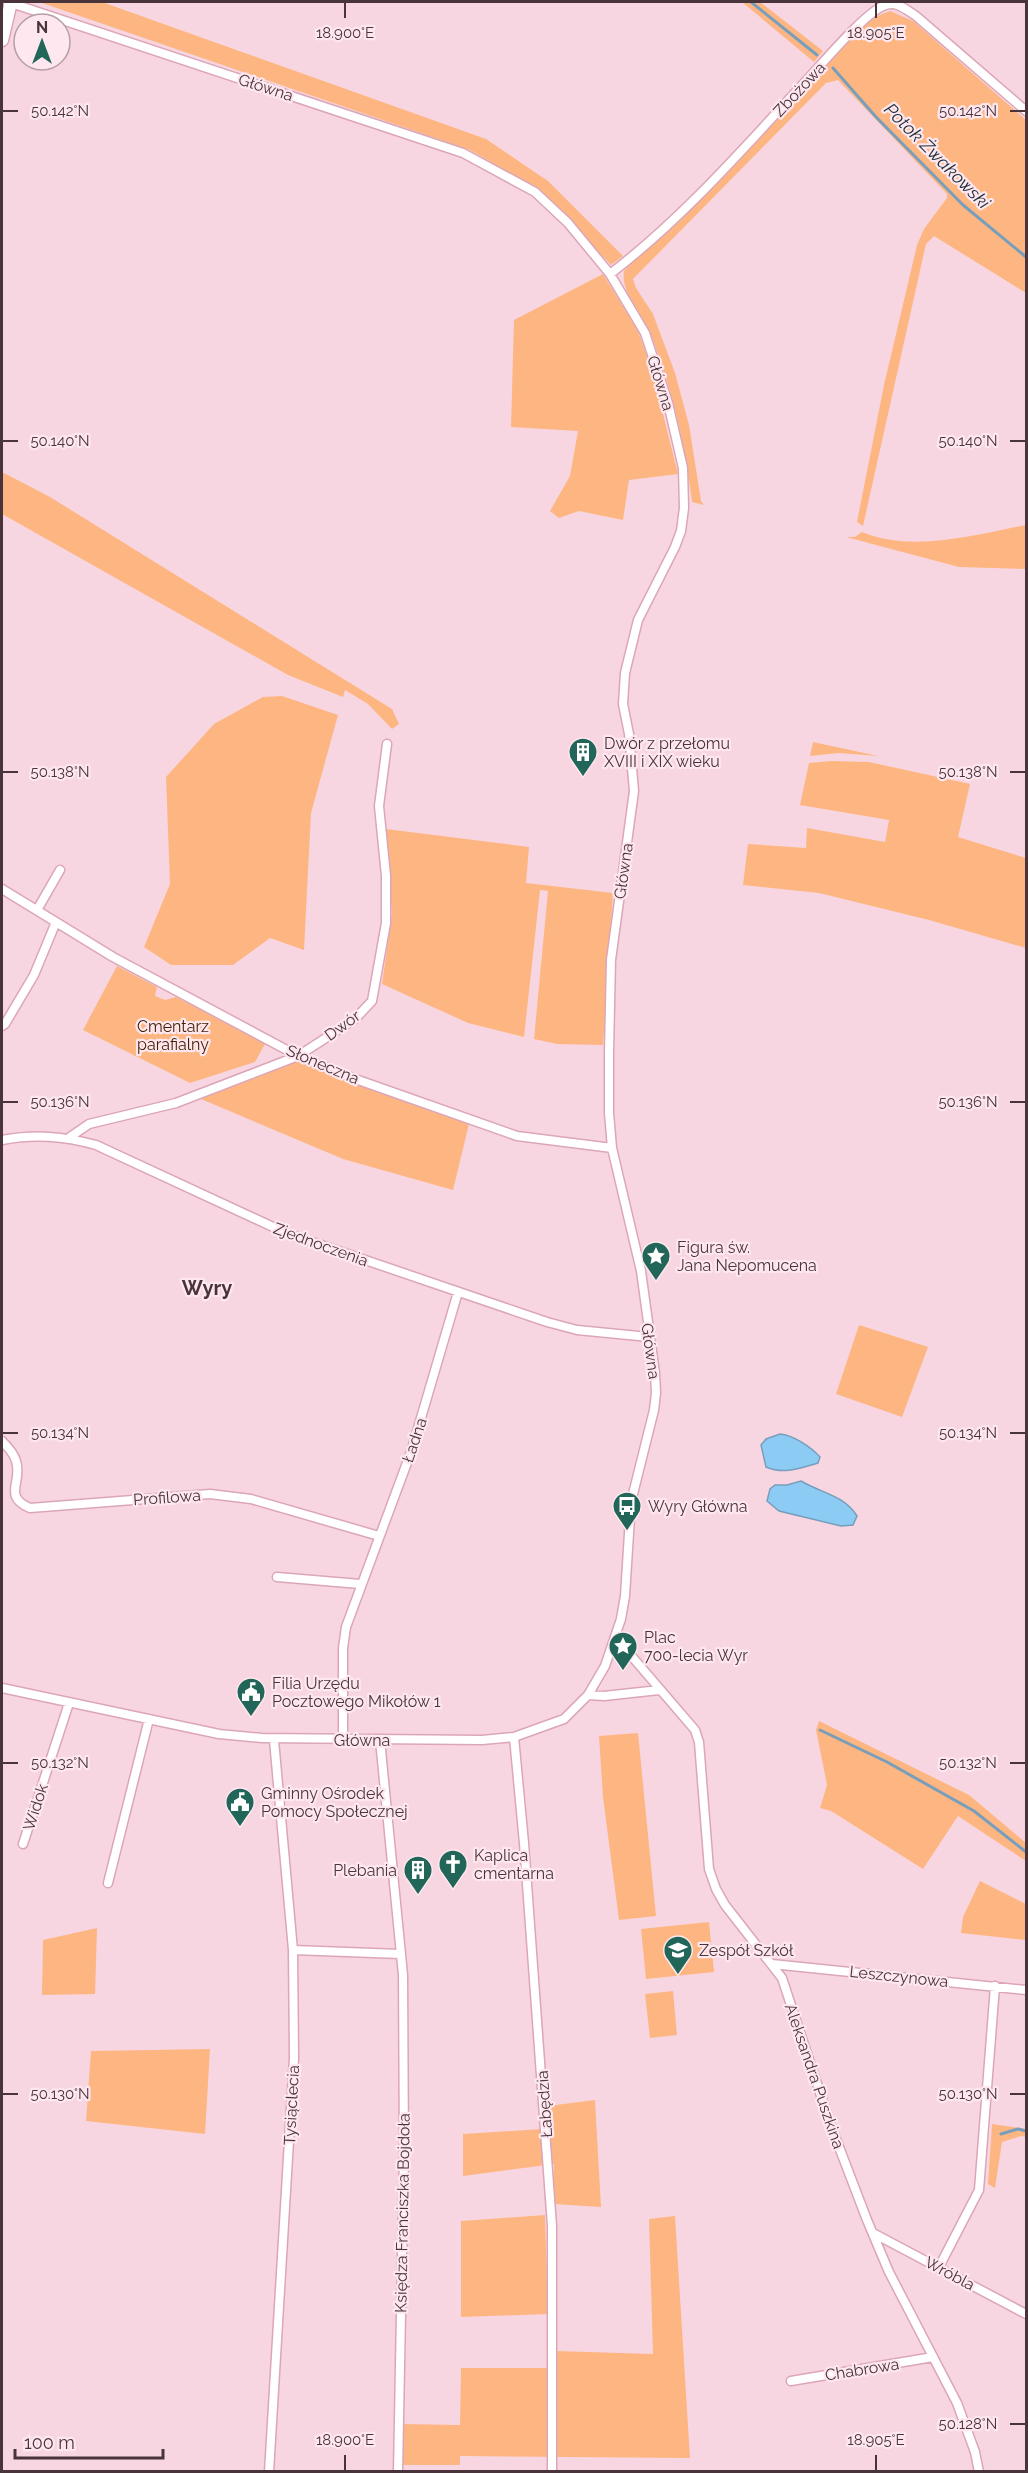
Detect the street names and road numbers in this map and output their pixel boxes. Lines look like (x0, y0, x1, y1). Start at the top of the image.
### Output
street label: Zbożowa (769, 58, 829, 121)
street label: Główna (236, 70, 296, 105)
street label: Główna (643, 353, 678, 413)
street label: Główna (610, 842, 637, 900)
street label: Dwór (321, 1006, 364, 1045)
street label: Słoneczna (283, 1041, 362, 1088)
street label: Zjednoczenia (271, 1219, 371, 1270)
street label: Główna (637, 1322, 664, 1380)
street label: Ładna (398, 1415, 431, 1465)
street label: Profilowa (133, 1486, 202, 1509)
street label: Główna (334, 1731, 390, 1750)
street label: Widok (19, 1781, 52, 1833)
street label: Leszczynowa (849, 1962, 949, 1991)
street label: Aleksandra Puszkina (781, 2001, 848, 2151)
street label: Tysiąclecia (280, 2064, 303, 2146)
street label: Łabędzia (533, 2070, 556, 2138)
street label: Księdza Franciszka Bojdoła (391, 2113, 414, 2313)
street label: Wróbla (922, 2252, 978, 2294)
street label: Chabrowa (824, 2354, 901, 2385)

